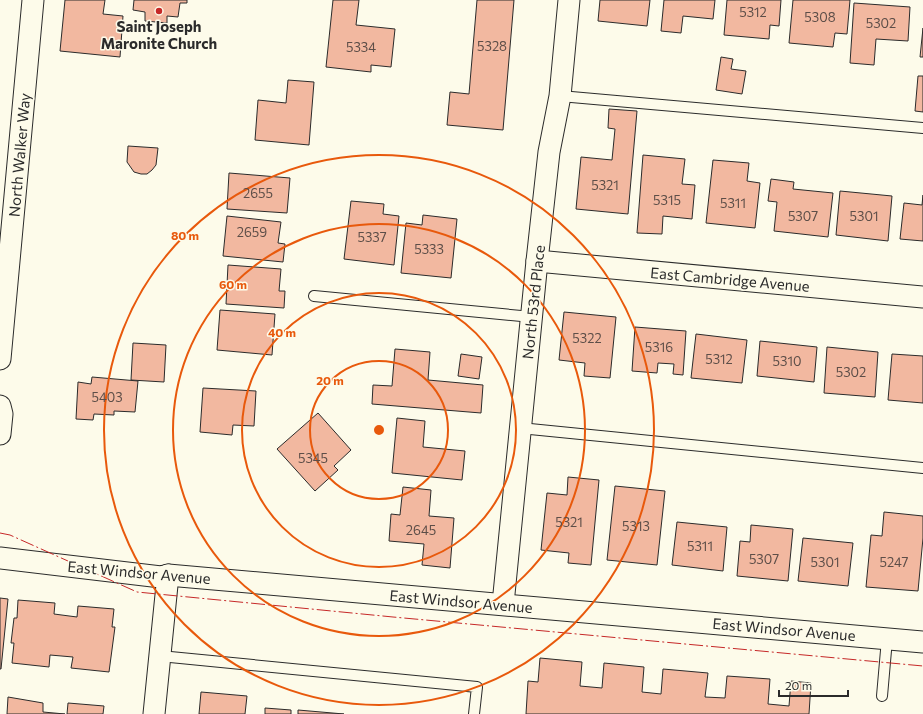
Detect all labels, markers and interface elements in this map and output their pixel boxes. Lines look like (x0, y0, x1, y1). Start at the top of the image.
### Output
house number: 5312 (739, 4, 767, 20)
marker: Saint Joseph Maronite Church (154, 6, 164, 16)
house number: 5308 (804, 9, 836, 25)
house number: 5302 (866, 15, 896, 31)
place label: Saint Joseph Maronite Church (101, 17, 217, 52)
house number: 5328 (477, 38, 507, 54)
house number: 5334 (346, 39, 376, 55)
street label: North Walker Way (5, 92, 33, 218)
house number: 5321 (591, 177, 619, 193)
house number: 2655 (243, 185, 273, 201)
house number: 5315 (653, 192, 681, 208)
house number: 5311 (720, 195, 746, 211)
house number: 5307 (788, 208, 818, 224)
house number: 5301 (850, 208, 878, 224)
house number: 2659 (237, 224, 267, 240)
text: 80 m (171, 228, 199, 242)
house number: 5337 (357, 229, 387, 245)
house number: 5333 (414, 241, 444, 257)
street label: North 53rd Place (518, 244, 548, 360)
street label: East Cambridge Avenue (650, 263, 811, 295)
text: 60 m (219, 277, 247, 291)
text: 40 m (268, 325, 296, 339)
house number: 5322 (572, 330, 602, 346)
house number: 5316 (645, 339, 673, 355)
house number: 5312 (705, 351, 733, 367)
house number: 5310 (773, 353, 801, 369)
house number: 5302 (836, 364, 866, 380)
text: 20 m (316, 373, 344, 387)
house number: 5403 (91, 389, 123, 405)
centre of rings (372, 423, 386, 437)
house number: 5345 (298, 450, 328, 466)
house number: 5321 (555, 514, 583, 530)
house number: 5313 (622, 518, 650, 534)
house number: 2645 (406, 522, 436, 538)
house number: 5311 (687, 538, 713, 554)
house number: 5307 (749, 551, 779, 567)
house number: 5301 (811, 554, 839, 570)
house number: 5247 (880, 554, 909, 570)
street label: East Windsor Avenue (67, 557, 211, 587)
street label: East Windsor Avenue (389, 586, 533, 616)
street label: East Windsor Avenue (712, 614, 856, 644)
scale bar (779, 672, 848, 698)
text: 20 m (785, 678, 812, 692)

